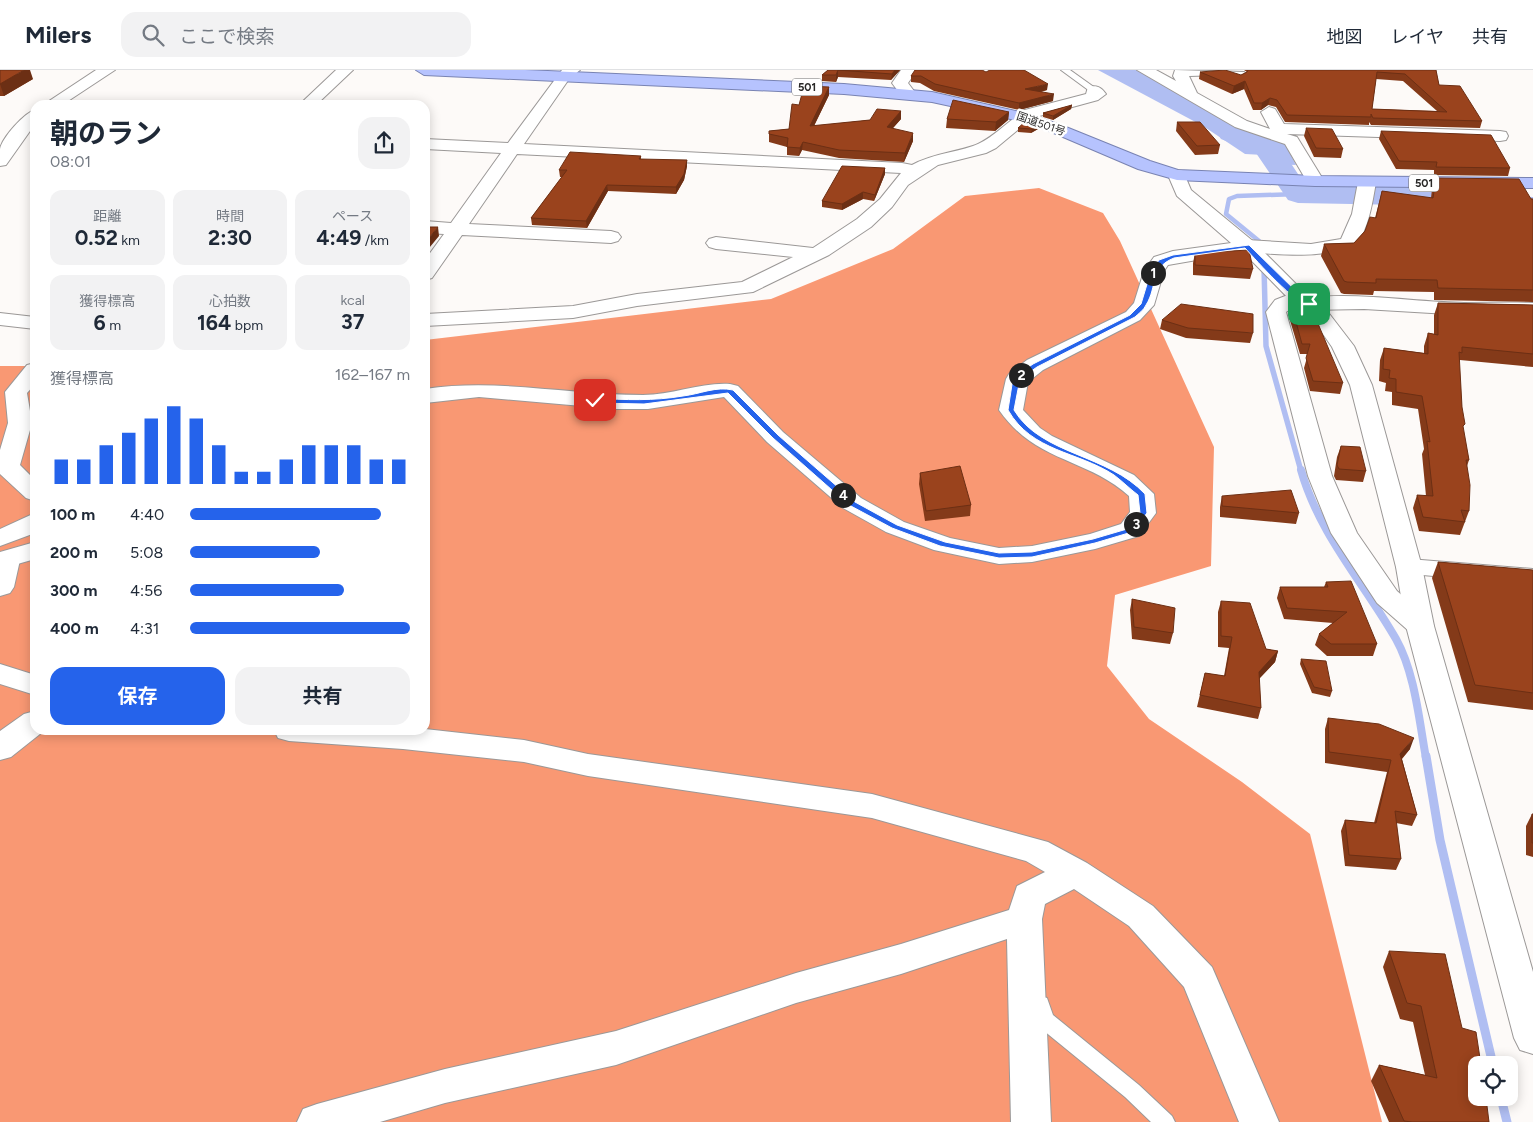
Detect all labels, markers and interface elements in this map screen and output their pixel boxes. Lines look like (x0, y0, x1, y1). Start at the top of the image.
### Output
search box (121, 12, 471, 57)
text: Milers (25, 20, 91, 49)
icon: search (139, 21, 167, 49)
text: ここで検索 (179, 25, 274, 48)
text: 地図 (1327, 26, 1363, 48)
text: レイヤ (1391, 26, 1444, 48)
text: 共有 (1472, 26, 1508, 48)
road number: 501 (792, 78, 822, 96)
street label: 国道501号 (1015, 110, 1067, 138)
text: 朝のラン (50, 116, 162, 150)
button: share (358, 117, 410, 169)
text: 08:01 (50, 152, 91, 171)
road number: 501 (1409, 175, 1439, 192)
text: 距離 (93, 208, 121, 225)
text: 時間 (216, 208, 244, 225)
text: ペース (332, 208, 373, 225)
text: 0.52 (75, 225, 118, 250)
text: 2:30 (208, 225, 252, 250)
text: 4:49 (316, 225, 361, 250)
text: km (118, 232, 140, 249)
text: /km (361, 232, 389, 249)
pin: 1 (1140, 260, 1166, 286)
text: 1 (1151, 265, 1156, 282)
pin (1288, 283, 1330, 325)
icon: arrive (1295, 290, 1323, 318)
text: kcal (340, 292, 365, 309)
text: 獲得標高 (79, 293, 135, 310)
text: 心拍数 (209, 293, 251, 310)
text: 37 (341, 309, 364, 334)
text: 6 (94, 310, 106, 335)
text: 164 (197, 310, 231, 335)
text: m (106, 317, 121, 334)
text: bpm (231, 317, 263, 334)
pin: 2 (1008, 362, 1034, 388)
text: 162–167 m (335, 365, 410, 384)
text: 2 (1017, 367, 1026, 384)
text: 獲得標高 (50, 369, 114, 388)
pin (574, 379, 616, 421)
icon: check (581, 386, 609, 414)
pin: 4 (830, 482, 856, 508)
text: 4 (839, 487, 848, 504)
text: 100 m (50, 505, 95, 524)
text: 4:40 (130, 505, 164, 524)
pin: 3 (1124, 512, 1148, 536)
text: 3 (1133, 516, 1140, 533)
text: 200 m (50, 543, 98, 562)
text: 5:08 (130, 543, 163, 562)
text: 300 m (50, 581, 97, 600)
text: 4:56 (130, 581, 162, 600)
text: 400 m (50, 619, 99, 638)
text: 4:31 (130, 619, 159, 638)
button: 保存 (50, 667, 225, 725)
button: 共有 (235, 667, 410, 725)
map controls (1468, 1056, 1518, 1106)
button: locate (1468, 1056, 1518, 1106)

